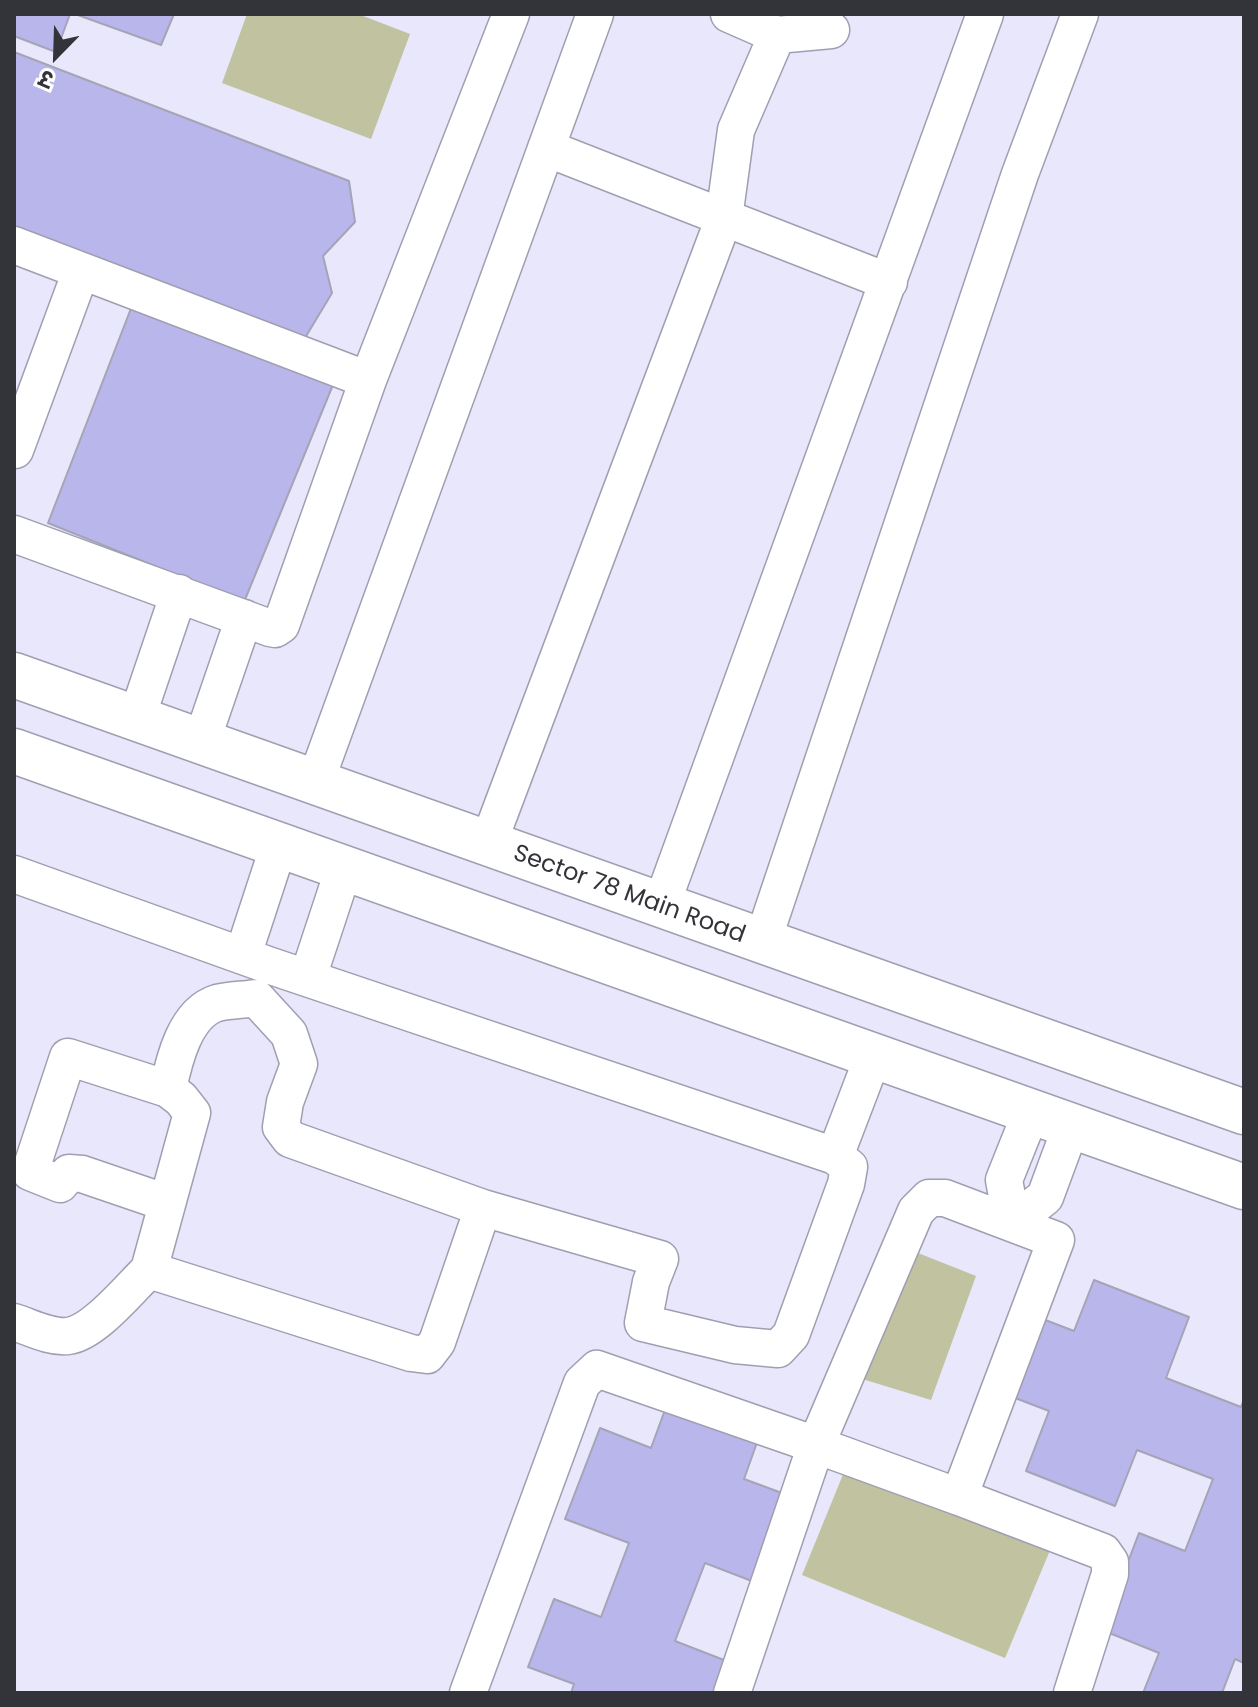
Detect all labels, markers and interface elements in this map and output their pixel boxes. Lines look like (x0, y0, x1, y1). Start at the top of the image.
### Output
north arrow (16, 16, 96, 96)
text: उ (35, 62, 58, 95)
street label: Sector 78 Main Road (509, 840, 749, 950)

